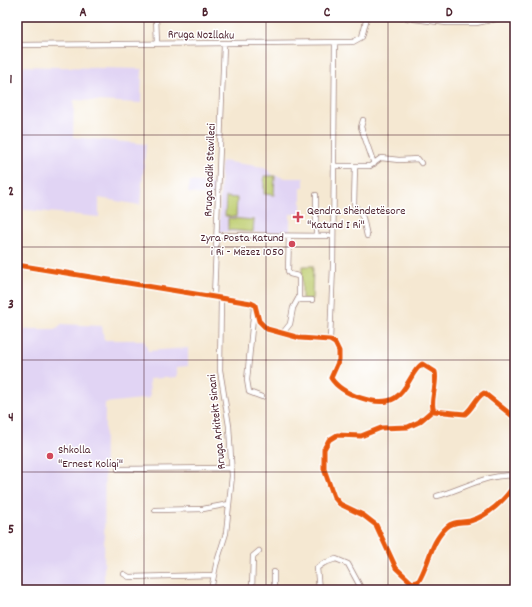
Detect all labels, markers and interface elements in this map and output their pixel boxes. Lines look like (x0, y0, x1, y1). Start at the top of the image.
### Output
text: A (79, 4, 87, 23)
text: B (202, 4, 208, 23)
text: C (324, 4, 331, 23)
text: D (446, 4, 453, 23)
street label: Rruga Nozllaku (168, 26, 234, 45)
text: 1 (10, 71, 13, 90)
street label: Rruga Sadik Stavileci (200, 123, 221, 217)
text: 2 (8, 183, 14, 202)
place label: Qendra Shëndetësore "Katund I Ri" (307, 203, 405, 234)
marker: Qendra Shëndetësore "Katund I Ri" (292, 211, 304, 223)
place label: Zyra Posta Katund i Ri - Mëzez 1050 (200, 230, 284, 261)
marker: Zyra Posta Katund i Ri - Mëzez 1050 (287, 239, 297, 249)
text: 3 (8, 296, 14, 315)
street label: Rruga Arkitekt Sinani (204, 373, 231, 470)
text: 4 (8, 409, 14, 428)
place label: Shkolla "Ernest Koliqi" (58, 442, 123, 473)
marker: Shkolla "Ernest Koliqi" (45, 451, 55, 461)
text: 5 (8, 521, 14, 540)

